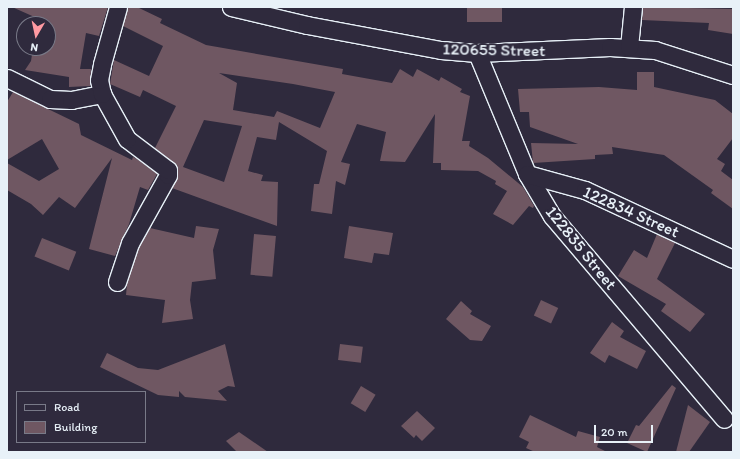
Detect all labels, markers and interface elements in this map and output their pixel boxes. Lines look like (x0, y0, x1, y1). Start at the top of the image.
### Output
north arrow (16, 16, 56, 56)
street label: 120655 Street (442, 39, 546, 61)
text: N (30, 40, 39, 54)
street label: 122834 Street (580, 182, 682, 242)
street label: 122835 Street (541, 202, 621, 294)
legend (16, 391, 146, 443)
text: Road (54, 400, 80, 414)
scale bar (596, 417, 655, 443)
text: Building (54, 420, 97, 434)
text: 20 m (601, 425, 628, 439)

